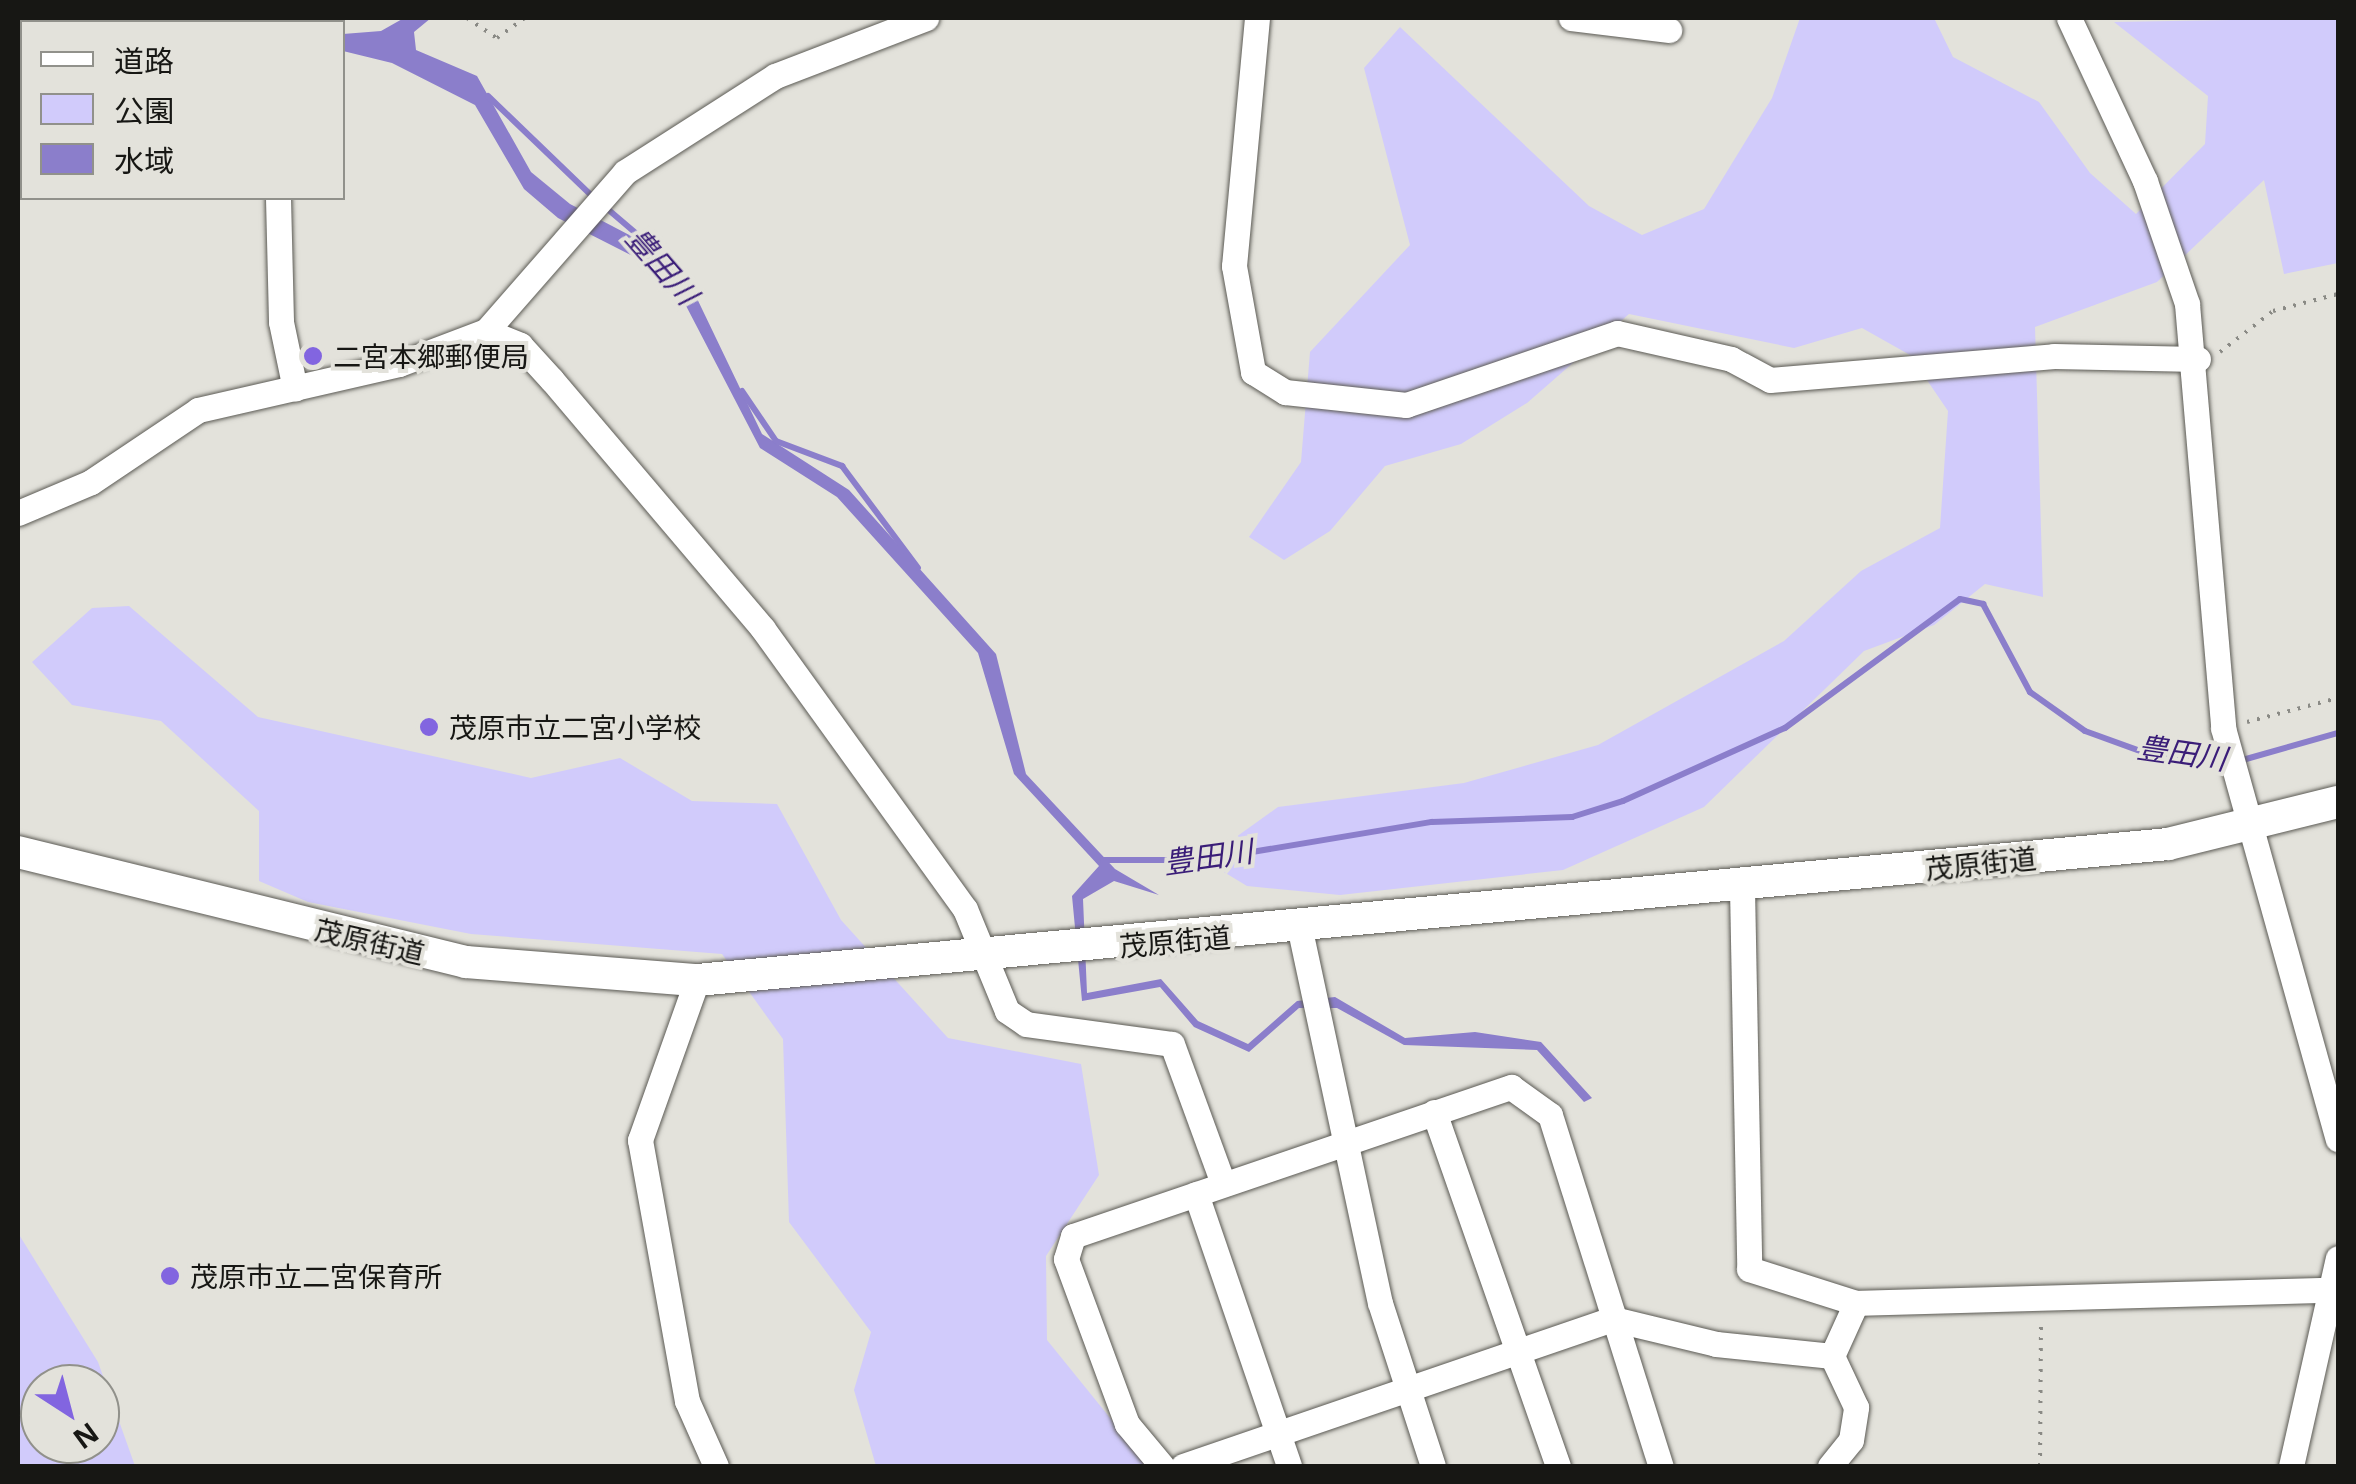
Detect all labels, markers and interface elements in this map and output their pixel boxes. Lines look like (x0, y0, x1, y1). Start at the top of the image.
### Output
legend (20, 20, 345, 200)
text: 道路 (114, 40, 174, 81)
text: 公園 (114, 90, 174, 131)
text: 水域 (114, 140, 174, 181)
water label: 豊田川 (619, 220, 705, 312)
place label: 二宮本郷郵便局 (333, 339, 529, 373)
marker: 二宮本郷郵便局 (302, 345, 324, 367)
place label: 茂原市立二宮小学校 (449, 710, 701, 744)
marker: 茂原市立二宮小学校 (418, 716, 440, 738)
water label: 豊田川 (2135, 729, 2229, 777)
water label: 豊田川 (1161, 833, 1255, 881)
street label: 茂原街道 (1924, 840, 2038, 886)
street label: 茂原街道 (312, 912, 428, 970)
street label: 茂原街道 (1118, 919, 1232, 963)
place label: 茂原市立二宮保育所 (190, 1259, 442, 1293)
marker: 茂原市立二宮保育所 (159, 1265, 181, 1287)
north arrow (20, 1364, 120, 1464)
text: N (66, 1415, 107, 1459)

